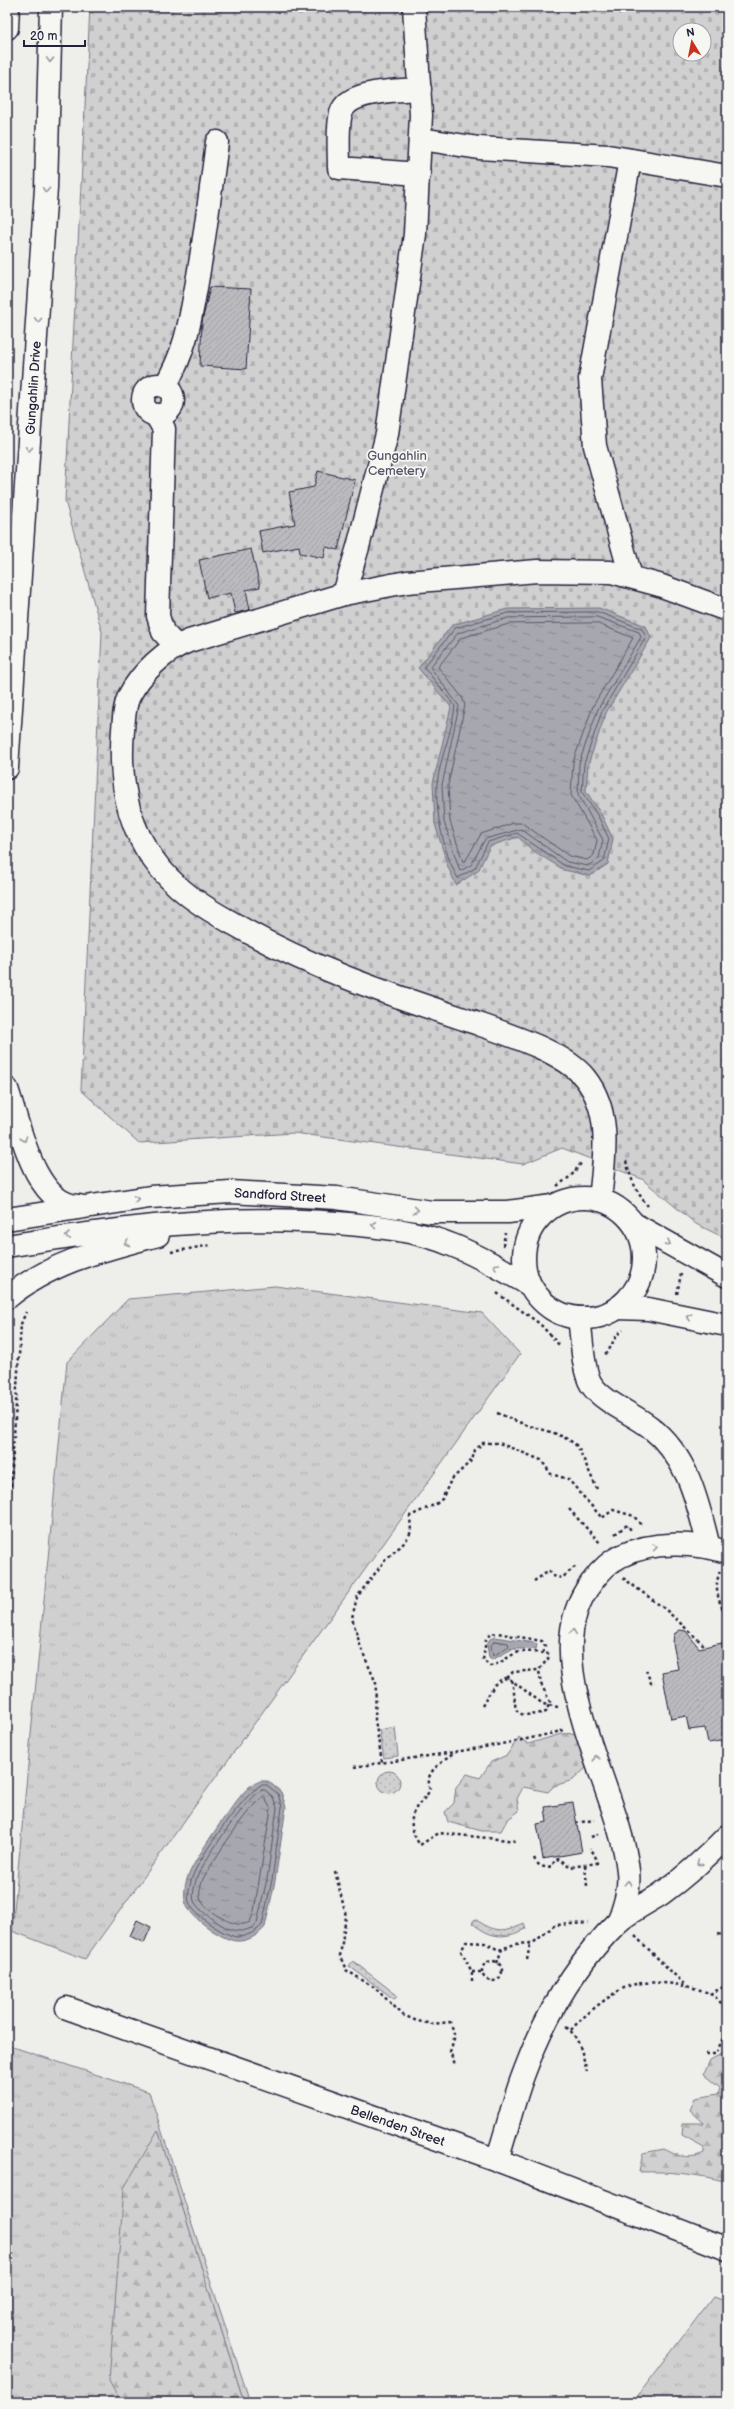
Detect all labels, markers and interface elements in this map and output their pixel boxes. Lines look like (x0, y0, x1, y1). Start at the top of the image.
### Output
scale bar (24, 22, 85, 48)
north arrow (672, 22, 712, 62)
text: N (685, 26, 696, 40)
text: 20 m (30, 29, 57, 44)
one-way arrow (46, 57, 54, 63)
one-way arrow (42, 187, 51, 193)
one-way arrow (33, 317, 42, 323)
street label: Gungahlin Drive (22, 340, 45, 435)
one-way arrow (25, 446, 34, 452)
park label: Gungahlin Cemetery (367, 448, 427, 479)
one-way arrow (19, 1135, 28, 1142)
street label: Sandford Street (234, 1185, 326, 1206)
one-way arrow (133, 1195, 139, 1204)
one-way arrow (413, 1205, 420, 1214)
one-way arrow (370, 1221, 377, 1230)
one-way arrow (65, 1231, 72, 1240)
one-way arrow (124, 1238, 131, 1247)
one-way arrow (664, 1238, 671, 1246)
one-way arrow (493, 1263, 500, 1270)
one-way arrow (686, 1313, 692, 1321)
one-way arrow (652, 1543, 659, 1552)
one-way arrow (568, 1629, 577, 1635)
one-way arrow (592, 1755, 601, 1762)
one-way arrow (697, 1858, 704, 1865)
one-way arrow (624, 1880, 633, 1886)
street label: Bellenden Street (348, 2102, 447, 2150)

